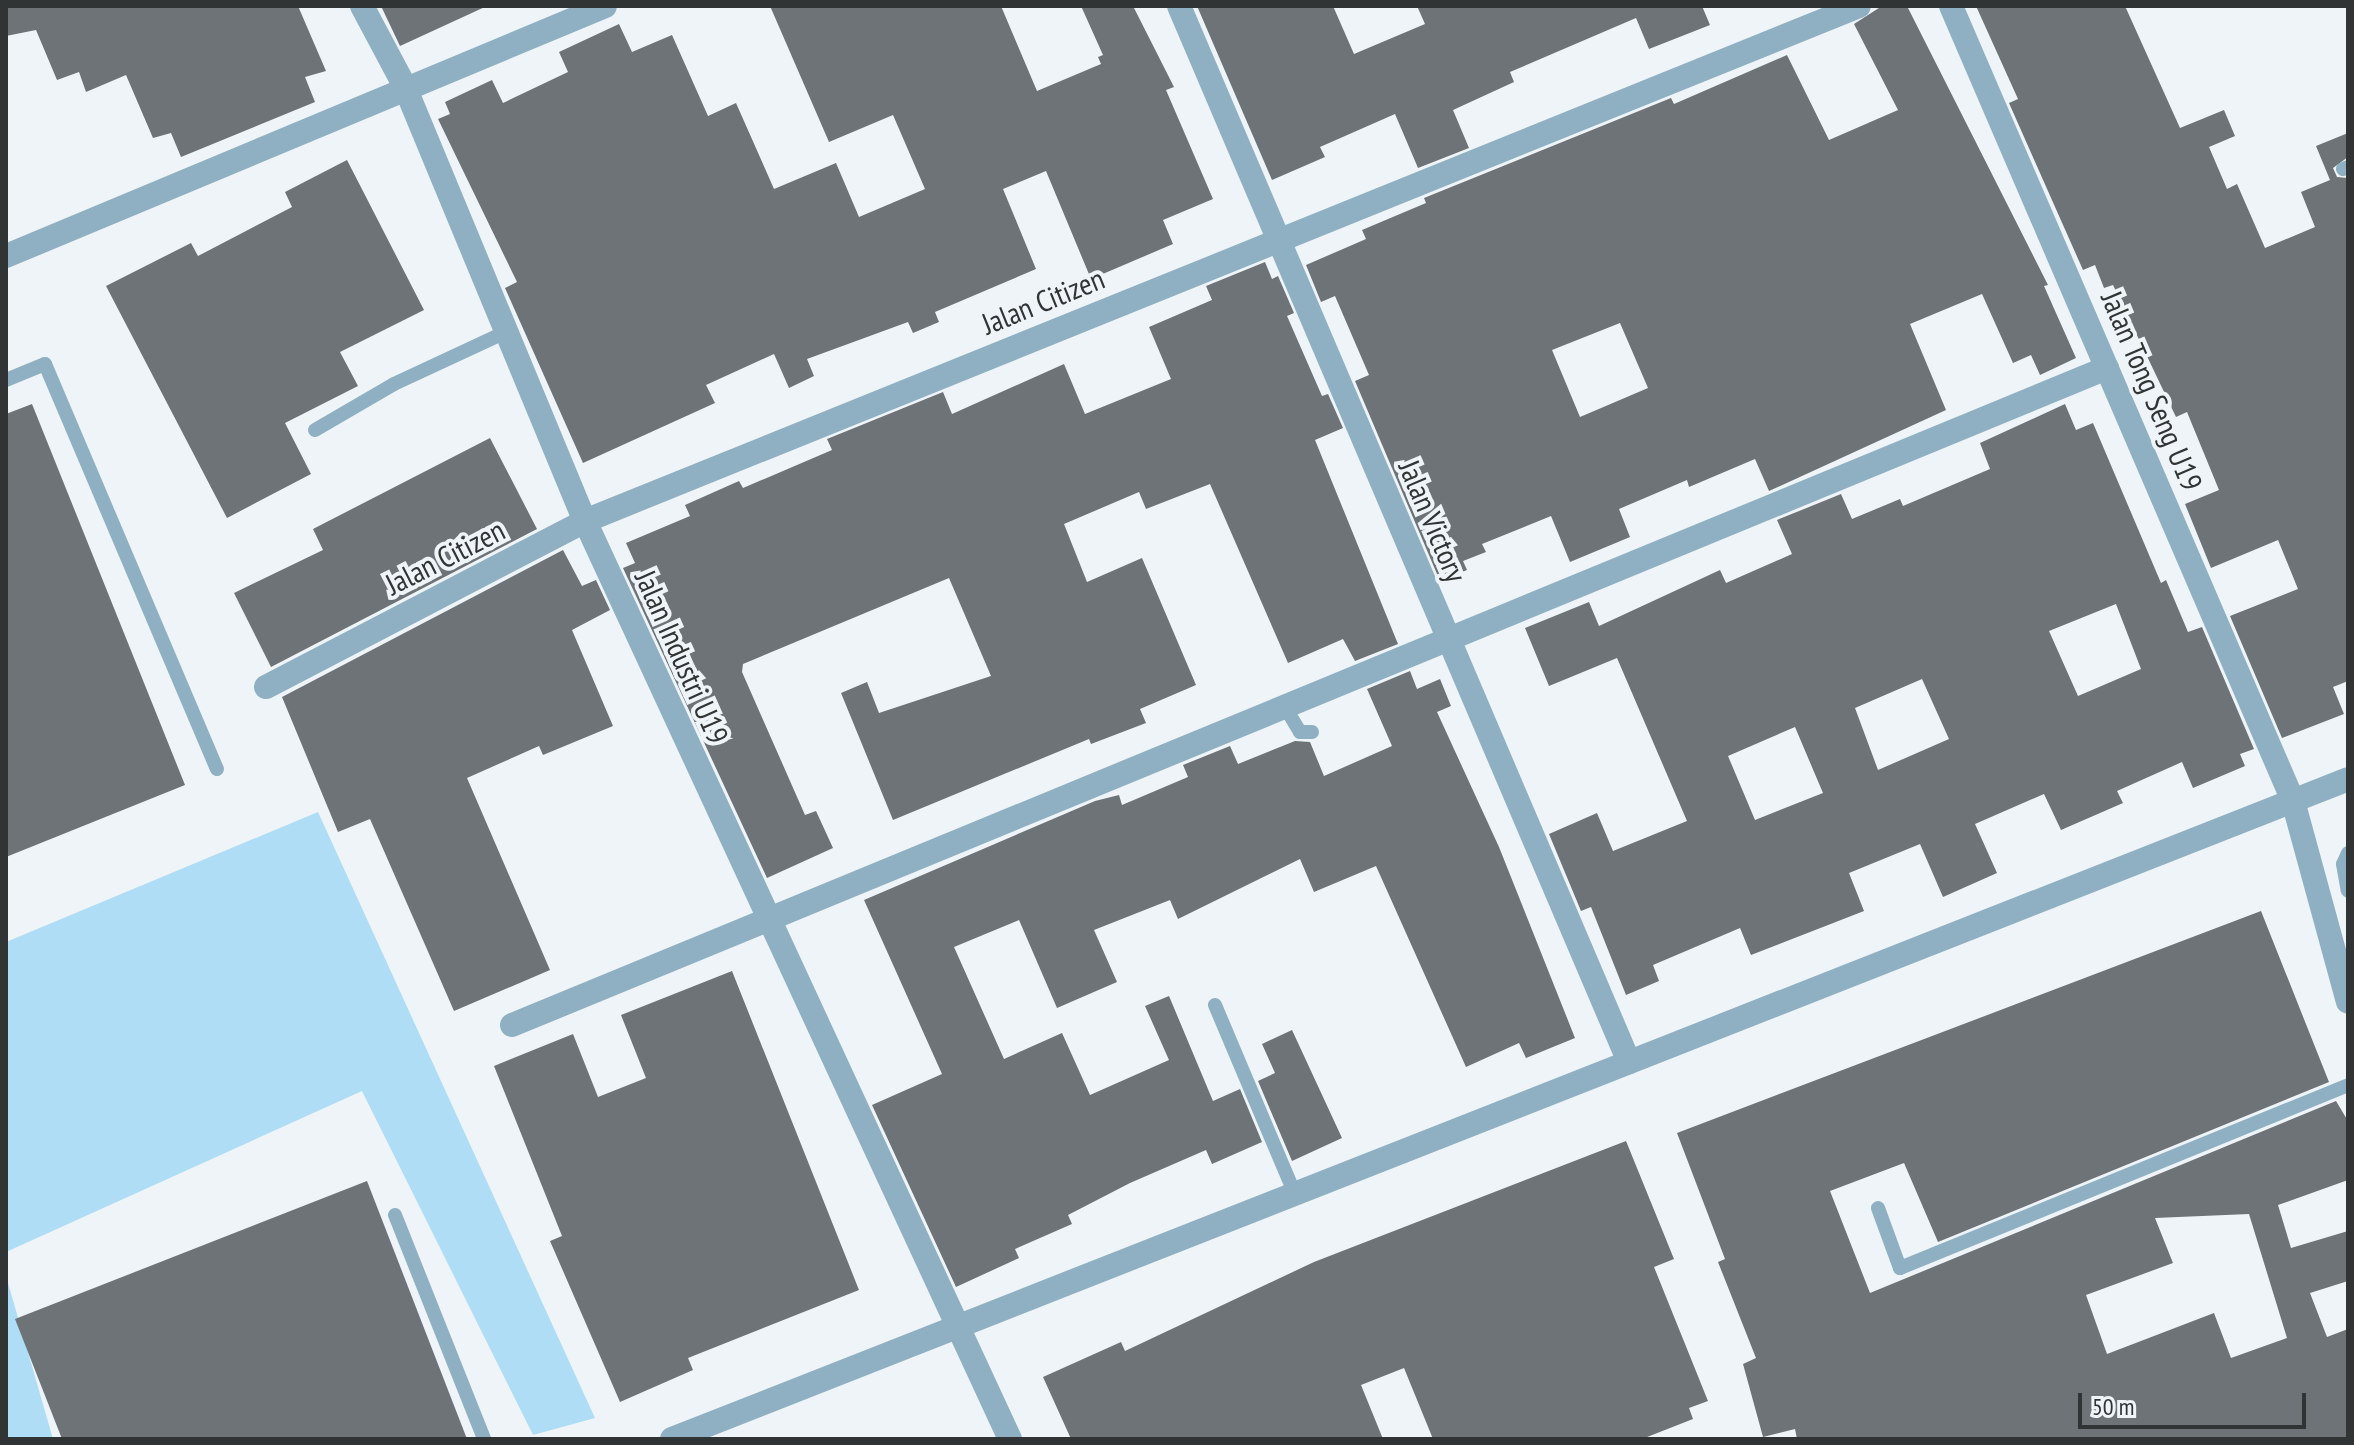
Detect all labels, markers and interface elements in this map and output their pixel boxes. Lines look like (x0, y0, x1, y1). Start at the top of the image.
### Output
street label: Jalan Citizen (977, 260, 1109, 342)
street label: Jalan Tong Seng U19 (2094, 286, 2210, 496)
street label: Jalan Victory (1391, 454, 1475, 588)
street label: Jalan Citizen (379, 512, 511, 602)
street label: Jalan Industri U19 (628, 565, 736, 749)
scale bar (2082, 1377, 2310, 1427)
text: 50 m (2092, 1391, 2134, 1422)

